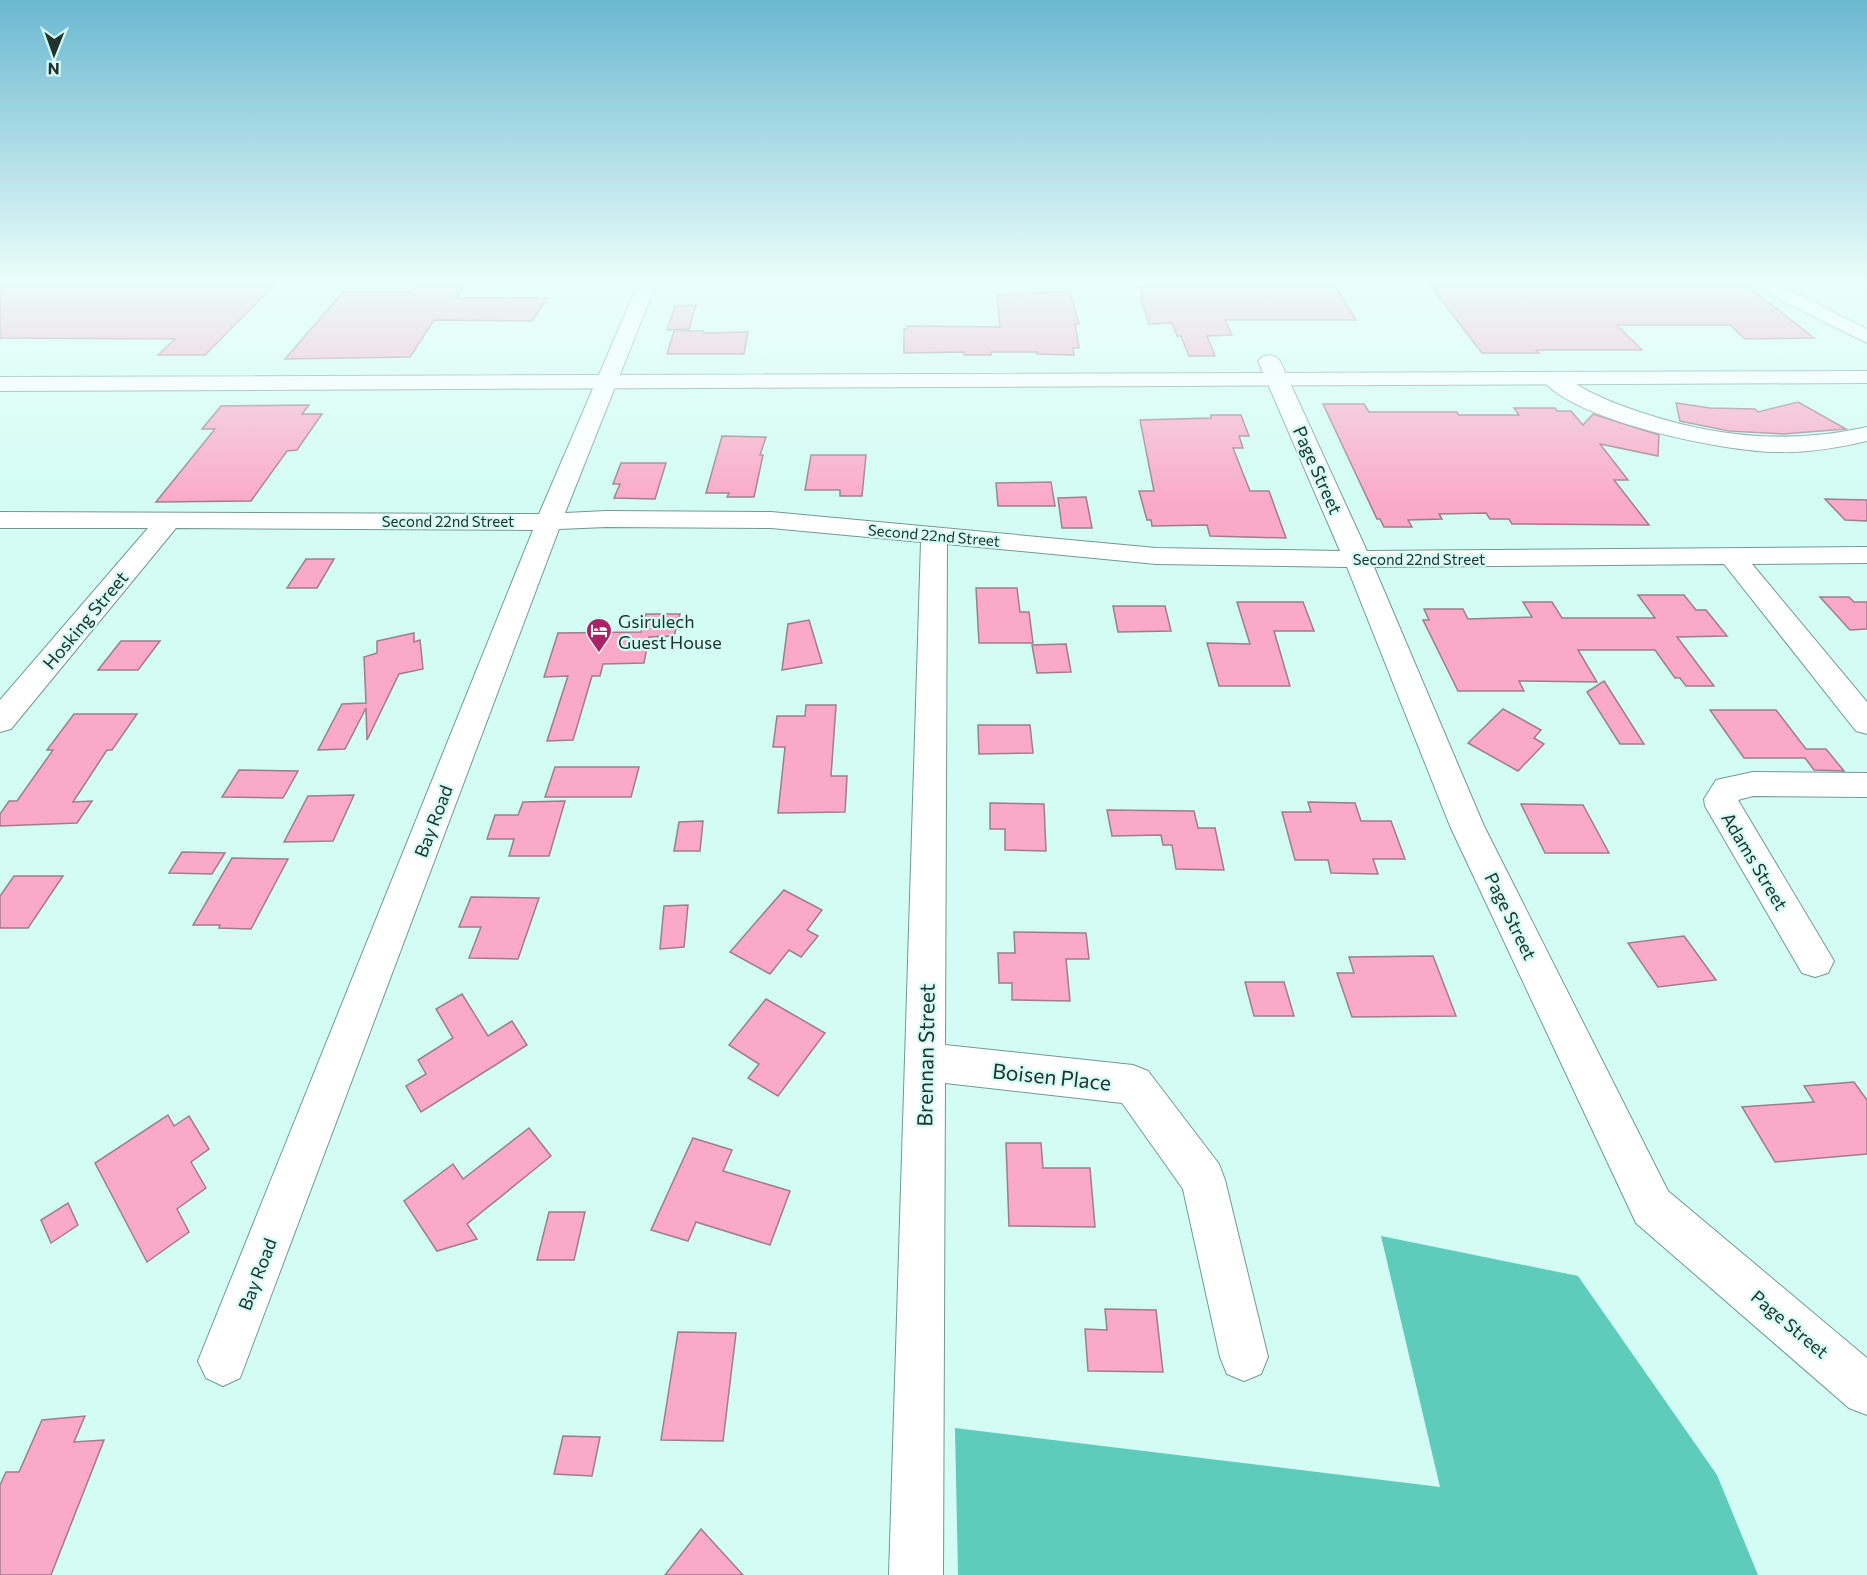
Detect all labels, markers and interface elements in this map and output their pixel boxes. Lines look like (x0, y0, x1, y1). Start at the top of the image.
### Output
north arrow (24, 24, 84, 84)
text: N (48, 60, 60, 79)
street label: Page Street (1289, 423, 1347, 517)
street label: Second 22nd Street (382, 512, 514, 530)
street label: Second 22nd Street (867, 520, 1001, 550)
street label: Second 22nd Street (1353, 550, 1485, 568)
street label: Hosking Street (38, 567, 132, 673)
place label: Gsirulech Guest House (618, 610, 722, 653)
hotel icon: Gsirulech Guest House (584, 616, 614, 654)
street label: Bay Road (409, 782, 457, 860)
street label: Adams Street (1717, 808, 1793, 914)
street label: Page Street (1480, 869, 1542, 963)
street label: Brennan Street (911, 983, 939, 1127)
street label: Boisen Place (991, 1057, 1113, 1095)
street label: Bay Road (233, 1235, 281, 1313)
street label: Page Street (1747, 1285, 1833, 1363)

